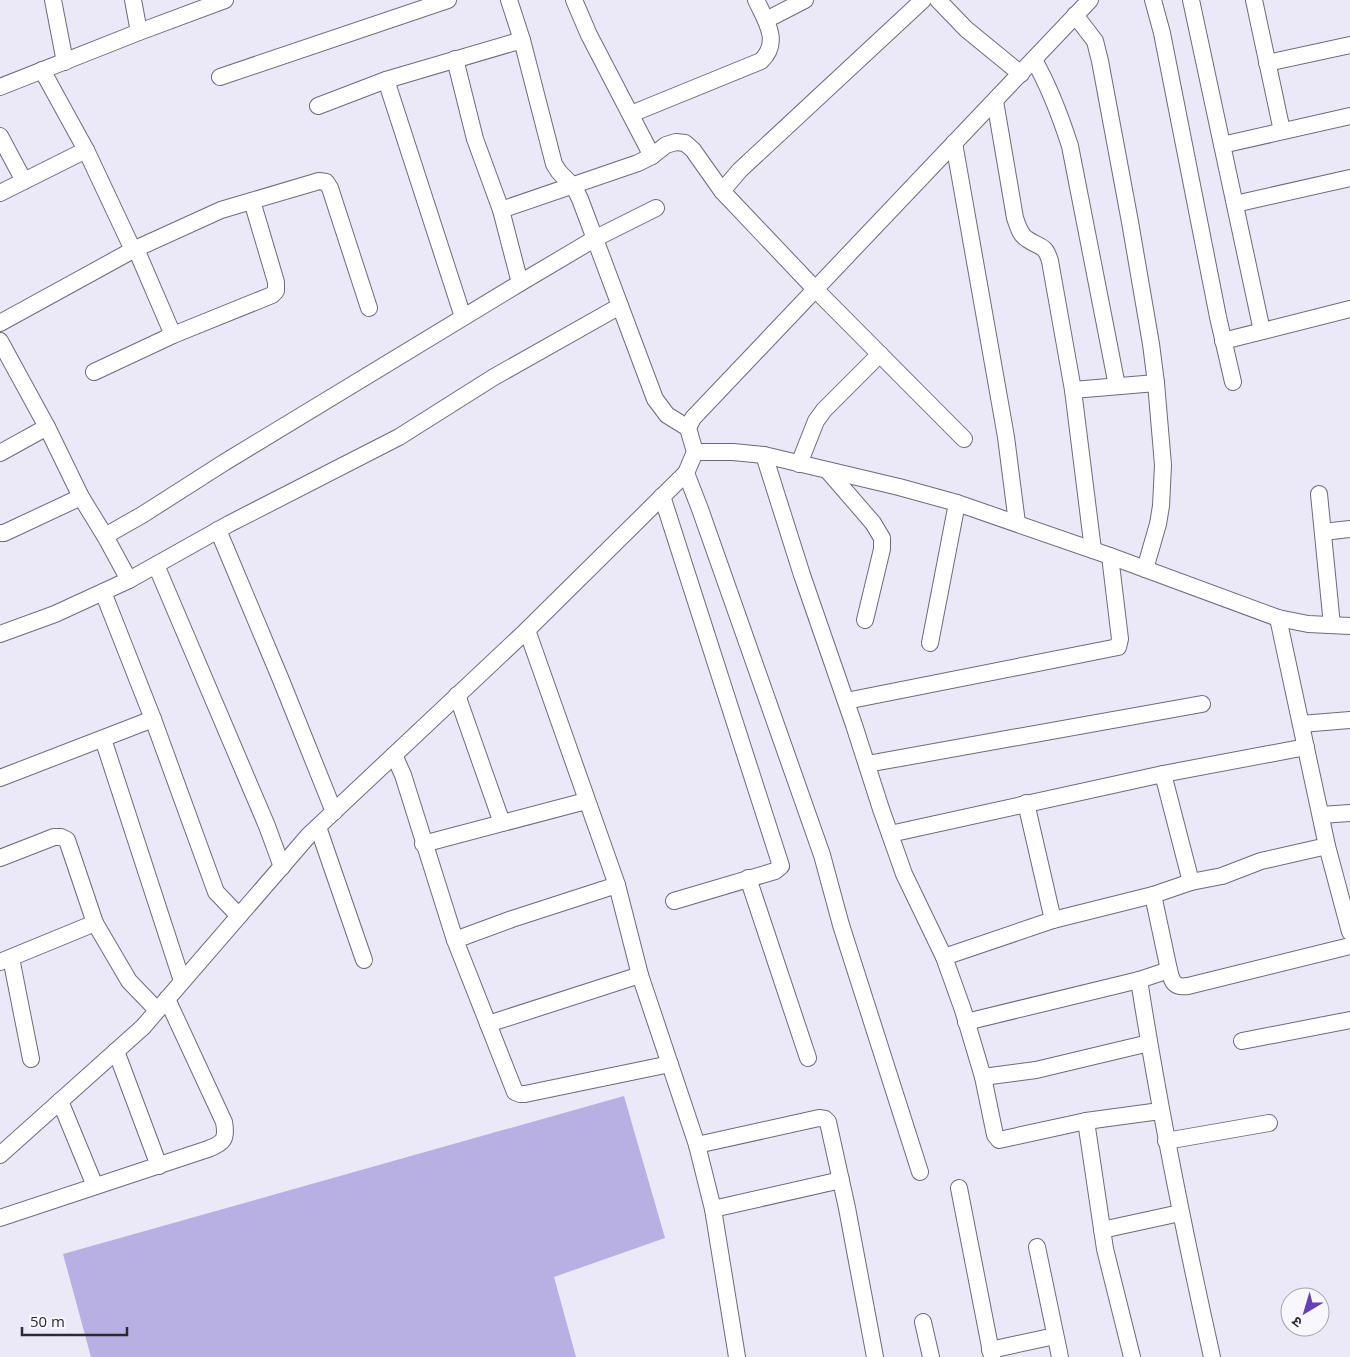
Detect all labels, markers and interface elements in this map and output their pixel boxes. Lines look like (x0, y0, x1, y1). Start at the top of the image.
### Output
north arrow (1280, 1287, 1330, 1337)
scale bar (22, 1304, 128, 1336)
text: 50 m (30, 1311, 65, 1331)
text: उ (1287, 1312, 1306, 1333)

